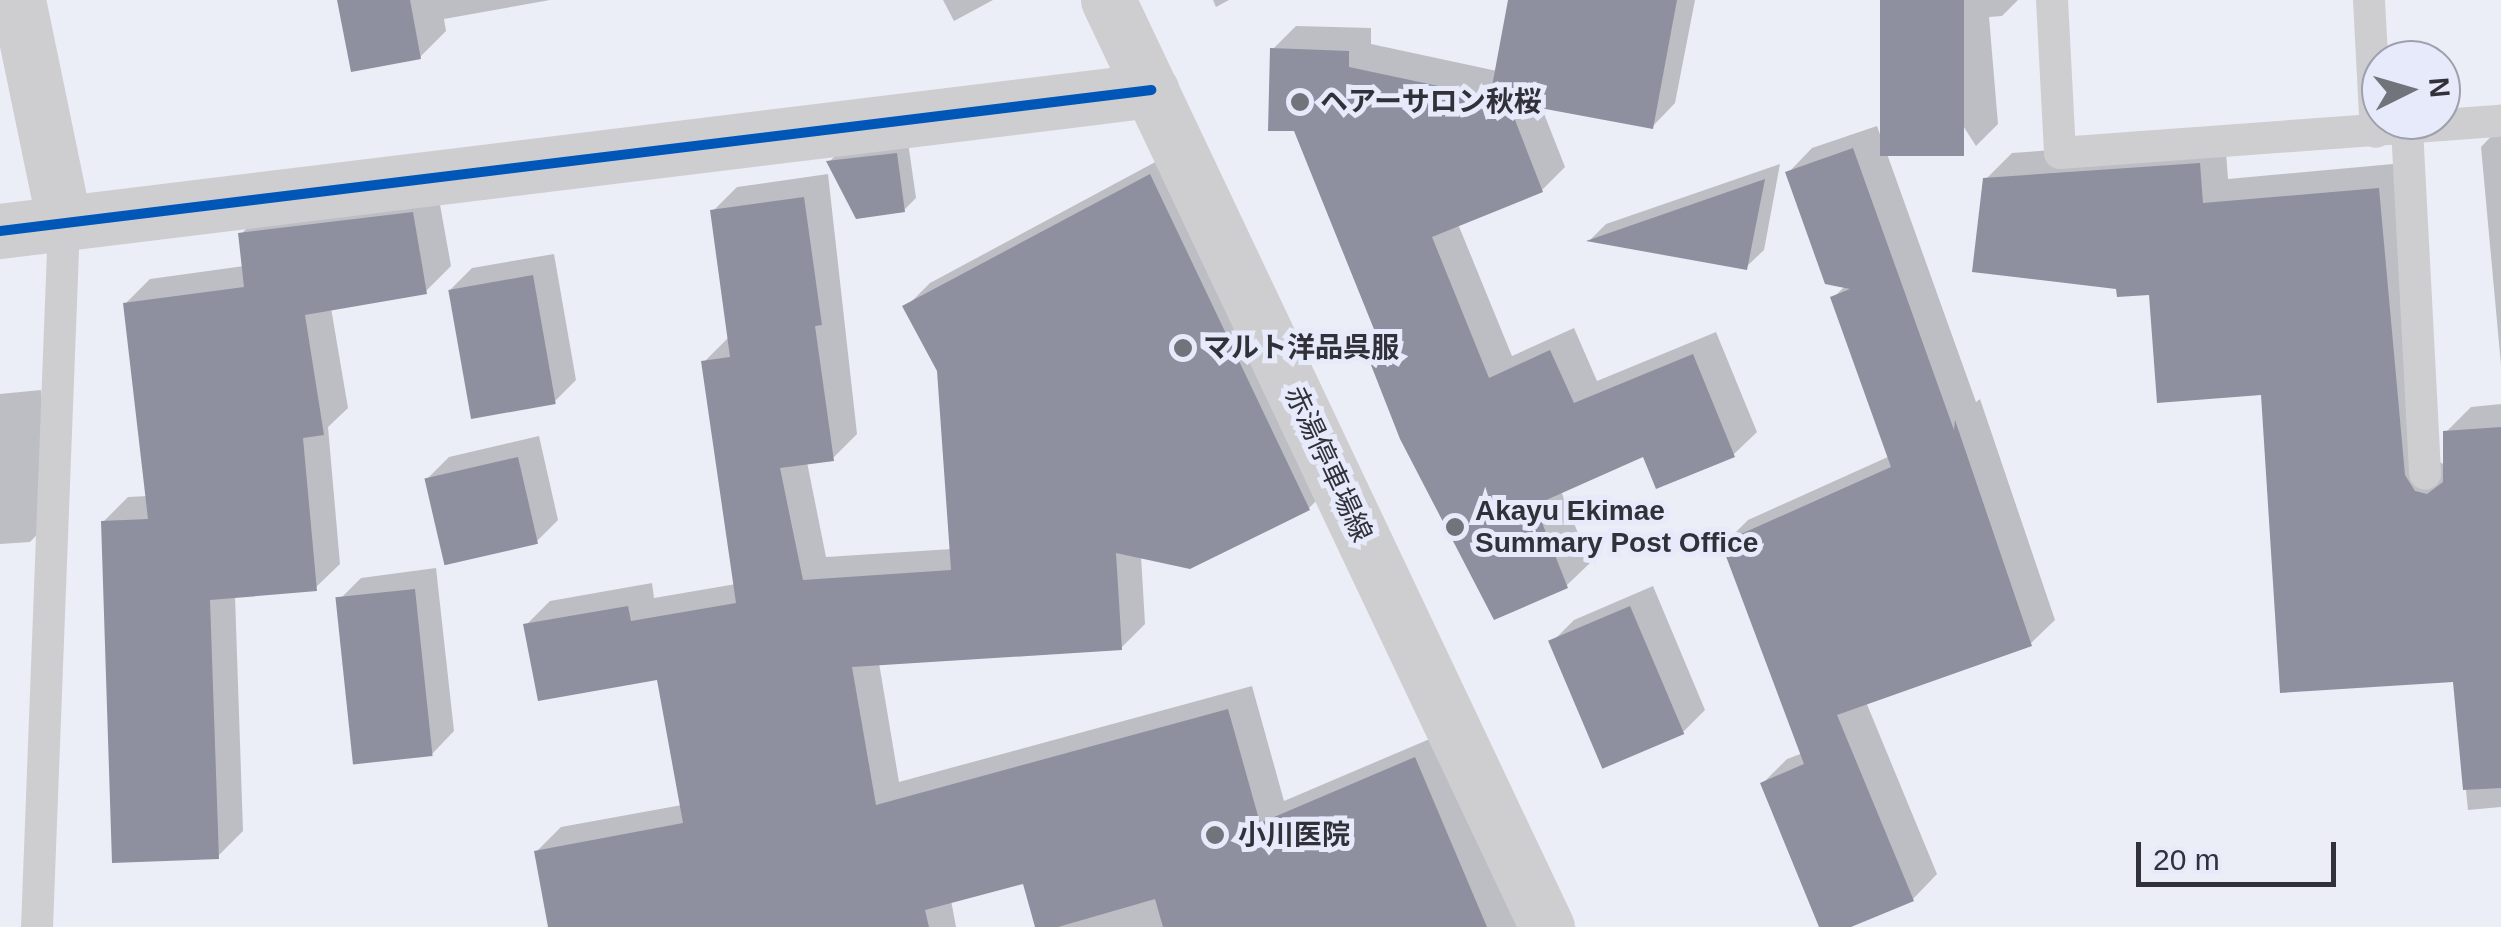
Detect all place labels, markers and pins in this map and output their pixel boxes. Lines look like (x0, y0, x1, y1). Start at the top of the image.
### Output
place label: ヘアーサロン秋桜 (1320, 85, 1542, 119)
marker: ヘアーサロン秋桜 (1289, 91, 1311, 113)
place label: マルト洋品呉服 (1203, 331, 1399, 365)
marker: マルト洋品呉服 (1172, 337, 1194, 359)
place label: Akayu Ekimae Summary Post Office (1475, 494, 1758, 560)
marker: Akayu Ekimae Summary Post Office (1444, 516, 1466, 538)
place label: 小川医院 (1238, 818, 1350, 852)
marker: 小川医院 (1202, 822, 1228, 848)

